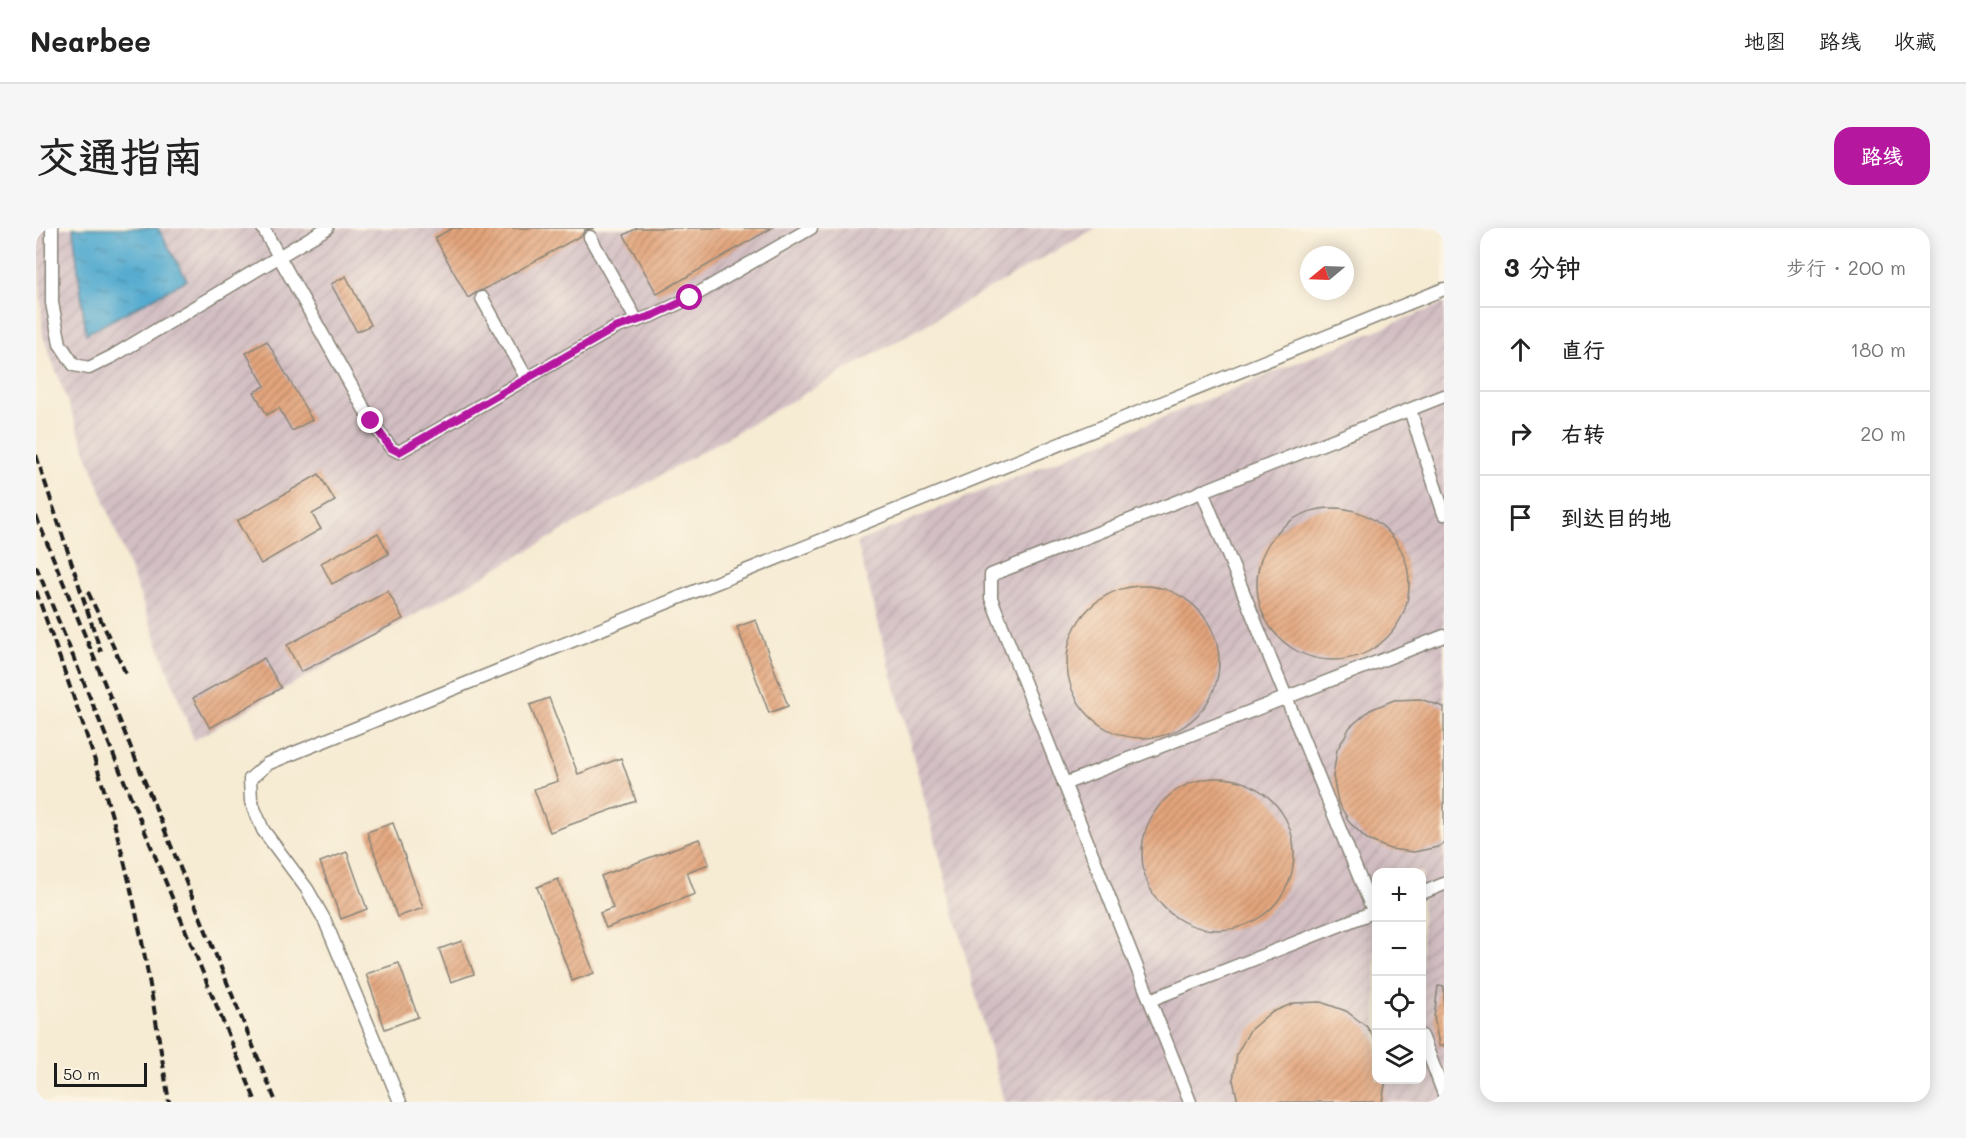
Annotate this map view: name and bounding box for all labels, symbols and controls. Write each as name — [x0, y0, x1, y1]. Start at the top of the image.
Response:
text: Nearbee — [30, 23, 151, 59]
text: 地图 — [1744, 27, 1786, 54]
text: 路线 — [1819, 27, 1861, 54]
text: 收藏 — [1894, 27, 1936, 54]
button: 路线 — [1834, 127, 1930, 185]
text: 交通指南 — [36, 128, 204, 183]
north arrow — [1300, 246, 1354, 300]
text: 3 分钟 — [1504, 250, 1581, 284]
text: 步行 · 200 m — [1786, 254, 1906, 280]
route start — [676, 284, 702, 310]
icon: ahead — [1504, 333, 1537, 366]
text: 直行 — [1561, 335, 1605, 364]
text: 180 m — [1850, 336, 1906, 362]
route end — [357, 407, 383, 433]
icon: right — [1504, 417, 1537, 450]
text: 右转 — [1561, 419, 1605, 448]
text: 20 m — [1860, 420, 1906, 446]
icon: arrive — [1504, 501, 1537, 534]
text: 到达目的地 — [1561, 503, 1671, 532]
map controls — [1372, 868, 1426, 1084]
button: + — [1372, 868, 1426, 922]
button: − — [1372, 922, 1426, 976]
button: locate — [1372, 976, 1426, 1030]
button: layers — [1372, 1030, 1426, 1084]
scale bar — [54, 1060, 147, 1088]
text: 50 m — [63, 1063, 100, 1084]

